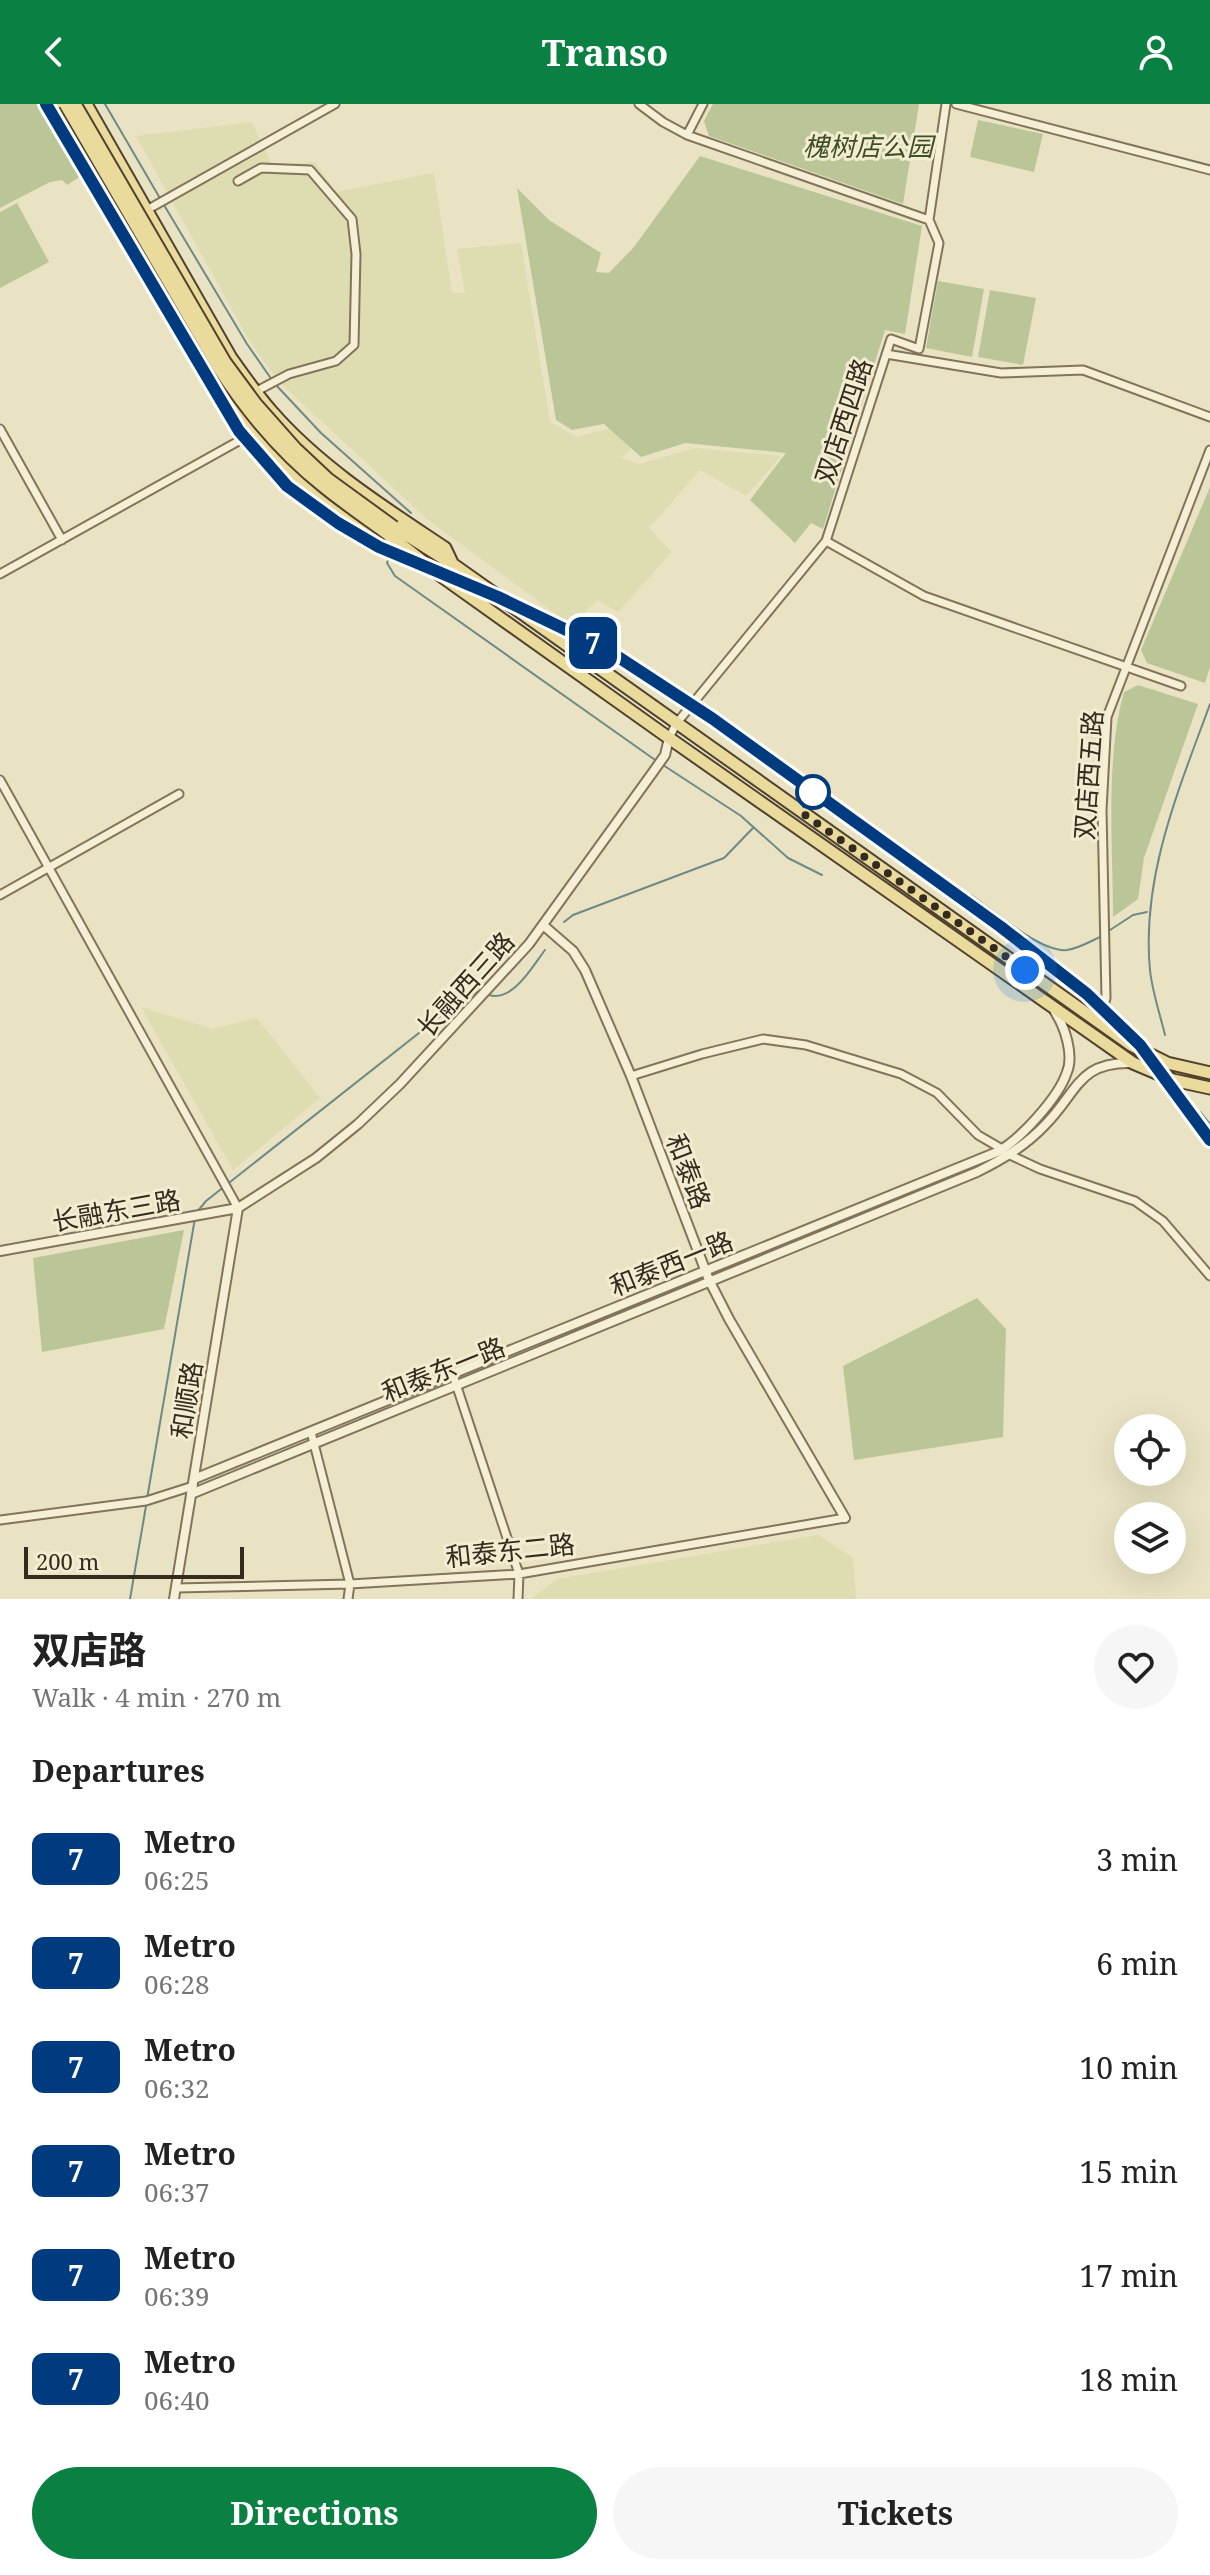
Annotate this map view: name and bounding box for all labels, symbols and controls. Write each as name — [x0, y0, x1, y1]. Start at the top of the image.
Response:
text: Transo — [542, 28, 668, 77]
icon: back — [32, 30, 76, 74]
icon: person — [1134, 30, 1178, 74]
park label: 槐树店公园 — [803, 128, 937, 164]
street label: 双店西四路 — [806, 354, 880, 488]
line badge: 7 — [567, 617, 619, 669]
text: 7 — [585, 624, 601, 662]
street label: 双店西五路 — [1066, 709, 1110, 841]
unlabelled marker — [796, 775, 830, 809]
street label: 长融西三路 — [408, 924, 522, 1044]
your location — [1005, 950, 1045, 990]
street label: 和泰路 — [658, 1128, 720, 1214]
street label: 长融东三路 — [49, 1181, 183, 1239]
street label: 和泰西一路 — [604, 1222, 738, 1304]
street label: 和泰东一路 — [376, 1328, 510, 1410]
street label: 和顺路 — [162, 1359, 210, 1441]
map controls — [1114, 1414, 1186, 1574]
button: locate — [1114, 1414, 1186, 1486]
button: layers — [1114, 1502, 1186, 1574]
street label: 和泰东二路 — [443, 1525, 577, 1575]
scale bar — [24, 1543, 244, 1579]
text: 200 m — [36, 1546, 99, 1576]
text: 双店路 — [32, 1623, 146, 1675]
button: heart — [1094, 1625, 1178, 1709]
text: Walk · 4 min · 270 m — [32, 1679, 281, 1715]
text: Departures — [32, 1750, 205, 1791]
text: Metro — [144, 1821, 236, 1862]
text: 3 min — [1096, 1839, 1178, 1880]
text: 7 — [68, 1840, 84, 1878]
text: 06:25 — [144, 1862, 210, 1898]
text: Metro — [144, 1925, 236, 1966]
text: 6 min — [1096, 1943, 1178, 1984]
text: 7 — [68, 1944, 84, 1982]
text: 06:28 — [144, 1966, 210, 2002]
text: Metro — [144, 2029, 236, 2070]
text: 10 min — [1079, 2047, 1178, 2088]
text: 7 — [68, 2048, 84, 2086]
text: 06:32 — [144, 2070, 210, 2106]
text: Metro — [144, 2133, 236, 2174]
text: 15 min — [1079, 2151, 1178, 2192]
text: 7 — [68, 2152, 84, 2190]
text: 06:37 — [144, 2174, 210, 2210]
text: Metro — [144, 2237, 236, 2278]
text: 17 min — [1079, 2255, 1178, 2296]
text: 7 — [68, 2256, 84, 2294]
text: 06:39 — [144, 2278, 210, 2314]
text: Metro — [144, 2341, 236, 2382]
text: 18 min — [1079, 2359, 1178, 2400]
text: 7 — [68, 2360, 84, 2398]
text: 06:40 — [144, 2382, 210, 2418]
button: Directions — [32, 2467, 597, 2559]
button: Tickets — [613, 2467, 1178, 2559]

